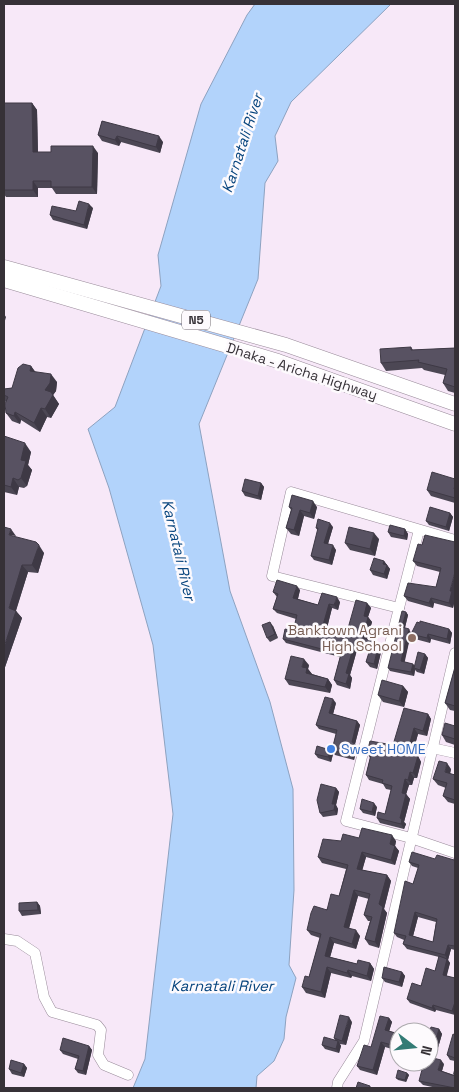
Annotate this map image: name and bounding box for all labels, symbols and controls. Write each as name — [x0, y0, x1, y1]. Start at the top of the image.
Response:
water label: Karnatali River — [217, 90, 267, 195]
road number: N5 — [182, 310, 210, 330]
street label: Dhaka - Aricha Highway — [224, 338, 380, 404]
water label: Karnatali River — [158, 498, 200, 604]
place label: Banktown Agrani High School — [288, 621, 402, 655]
marker: Banktown Agrani High School — [406, 632, 418, 644]
place label: Sweet HOME — [341, 740, 426, 758]
marker: Sweet HOME — [325, 743, 337, 755]
water label: Karnatali River — [171, 976, 275, 995]
north arrow — [389, 1022, 439, 1072]
text: N — [417, 1044, 436, 1058]

